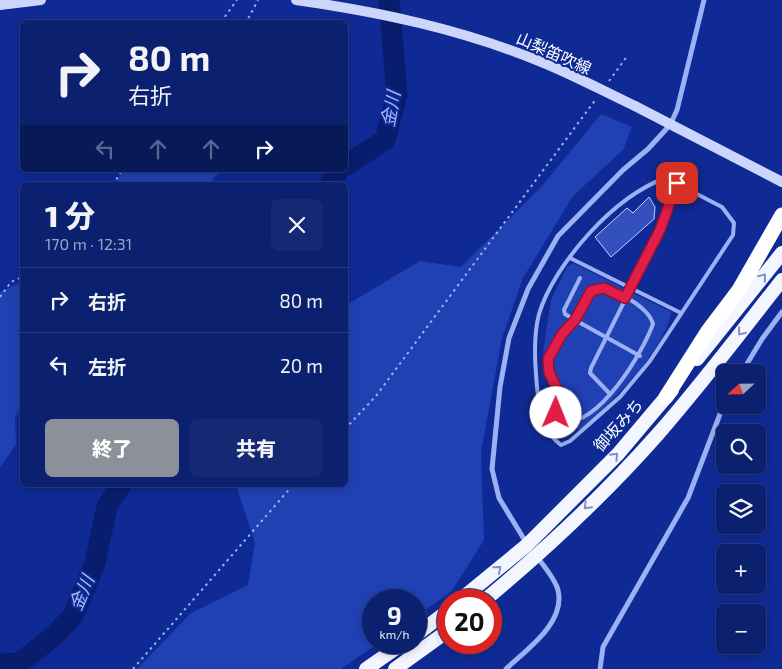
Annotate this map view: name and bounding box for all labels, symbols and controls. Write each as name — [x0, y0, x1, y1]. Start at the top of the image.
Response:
street label: 山梨笛吹線 — [514, 28, 595, 77]
text: 80 m — [128, 36, 210, 78]
icon: right — [45, 40, 110, 105]
text: 右折 — [128, 82, 172, 108]
water label: 金川 — [376, 87, 404, 128]
icon: left — [91, 135, 119, 163]
icon: ahead — [144, 135, 172, 163]
icon: ahead — [197, 135, 225, 163]
icon: right — [250, 135, 278, 163]
pin — [656, 162, 698, 204]
icon: arrive — [663, 169, 691, 197]
text: 1 分 — [45, 197, 95, 233]
button: close — [271, 199, 323, 251]
text: 170 m · 12:31 — [45, 234, 132, 253]
one-way arrow — [757, 274, 765, 283]
icon: right — [45, 286, 73, 314]
text: 80 m — [279, 289, 323, 312]
text: 右折 — [88, 290, 126, 313]
one-way arrow — [738, 327, 747, 336]
icon: left — [45, 351, 73, 379]
text: 20 m — [280, 354, 323, 377]
text: 左折 — [88, 355, 126, 378]
north arrow — [716, 364, 766, 414]
map controls — [716, 364, 766, 654]
position arrow — [529, 386, 581, 438]
street label: 御坂みち — [589, 395, 646, 455]
button: 終了 — [45, 419, 179, 477]
button: 共有 — [189, 419, 323, 477]
button: search — [716, 424, 766, 474]
one-way arrow — [609, 453, 618, 462]
button: layers — [716, 484, 766, 534]
one-way arrow — [584, 501, 593, 510]
button: + — [716, 544, 766, 594]
one-way arrow — [492, 566, 501, 575]
water label: 金川 — [64, 570, 99, 613]
speed limit sign: 20 — [437, 589, 502, 654]
text: 9 — [387, 600, 402, 630]
button: − — [716, 604, 766, 654]
text: km/h — [380, 627, 409, 641]

